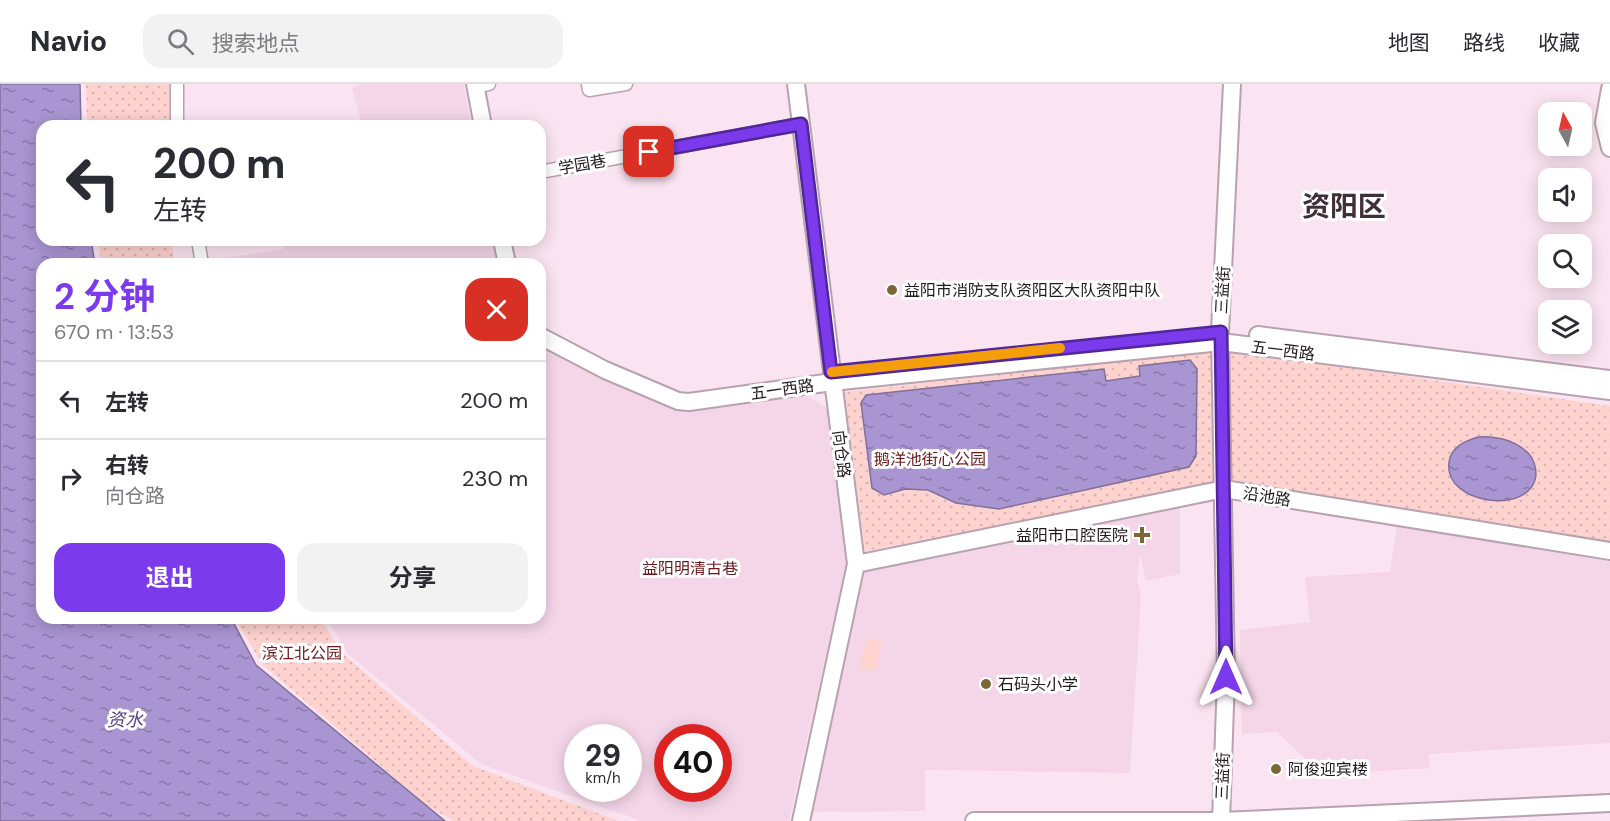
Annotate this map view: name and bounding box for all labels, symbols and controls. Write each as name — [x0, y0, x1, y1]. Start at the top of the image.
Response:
search box — [143, 14, 563, 68]
text: Navio — [30, 23, 107, 60]
icon: search — [164, 25, 197, 58]
text: 搜索地点 — [212, 29, 300, 58]
text: 地图 — [1388, 29, 1430, 57]
text: 路线 — [1463, 29, 1505, 57]
text: 收藏 — [1538, 29, 1580, 57]
north arrow — [1538, 102, 1592, 156]
map controls — [1538, 102, 1592, 354]
pin — [623, 126, 674, 177]
icon: arrive — [632, 135, 665, 168]
text: 200 m — [153, 136, 286, 191]
icon: left — [54, 144, 132, 222]
street label: 学园巷 — [557, 150, 608, 179]
button: sound — [1538, 168, 1592, 222]
district label: 资阳区 — [1302, 188, 1386, 225]
text: 左转 — [153, 193, 207, 228]
button: search — [1538, 234, 1592, 288]
street label: 三益街 — [1211, 266, 1234, 315]
text: 2 分钟 — [54, 273, 155, 320]
button: close — [465, 278, 528, 341]
place label: 益阳市消防支队资阳区大队资阳中队 — [904, 280, 1160, 301]
marker: 益阳市消防支队资阳区大队资阳中队 — [885, 283, 899, 297]
button: layers — [1538, 300, 1592, 354]
text: 670 m · 13:53 — [54, 319, 174, 345]
street label: 五一西路 — [1250, 336, 1316, 365]
street label: 五一西路 — [749, 375, 815, 404]
icon: left — [54, 384, 87, 417]
text: 200 m — [460, 386, 528, 415]
text: 左转 — [105, 388, 149, 417]
street label: 向仓路 — [828, 429, 855, 479]
park label: 鹅洋池街心公园 — [874, 449, 986, 470]
text: 右转 — [105, 451, 149, 480]
icon: right — [54, 462, 87, 495]
text: 230 m — [462, 464, 528, 493]
street label: 沿池路 — [1242, 482, 1292, 511]
text: 向仓路 — [105, 483, 165, 509]
place label: 益阳市口腔医院 — [1016, 525, 1128, 546]
marker: 益阳市口腔医院 — [1133, 526, 1151, 544]
button: 退出 — [54, 543, 285, 612]
button: 分享 — [297, 543, 528, 612]
park label: 益阳明清古巷 — [642, 558, 738, 579]
park label: 滨江北公园 — [262, 643, 342, 664]
position arrow — [1194, 645, 1258, 709]
place label: 石码头小学 — [998, 674, 1078, 695]
marker: 石码头小学 — [979, 677, 993, 691]
water label: 资水 — [107, 708, 144, 732]
speed limit sign: 40 — [654, 724, 732, 802]
text: 29 — [585, 736, 621, 775]
street label: 三益街 — [1211, 752, 1234, 800]
place label: 阿俊迎宾楼 — [1288, 759, 1368, 780]
marker: 阿俊迎宾楼 — [1269, 762, 1283, 776]
text: km/h — [585, 768, 621, 788]

